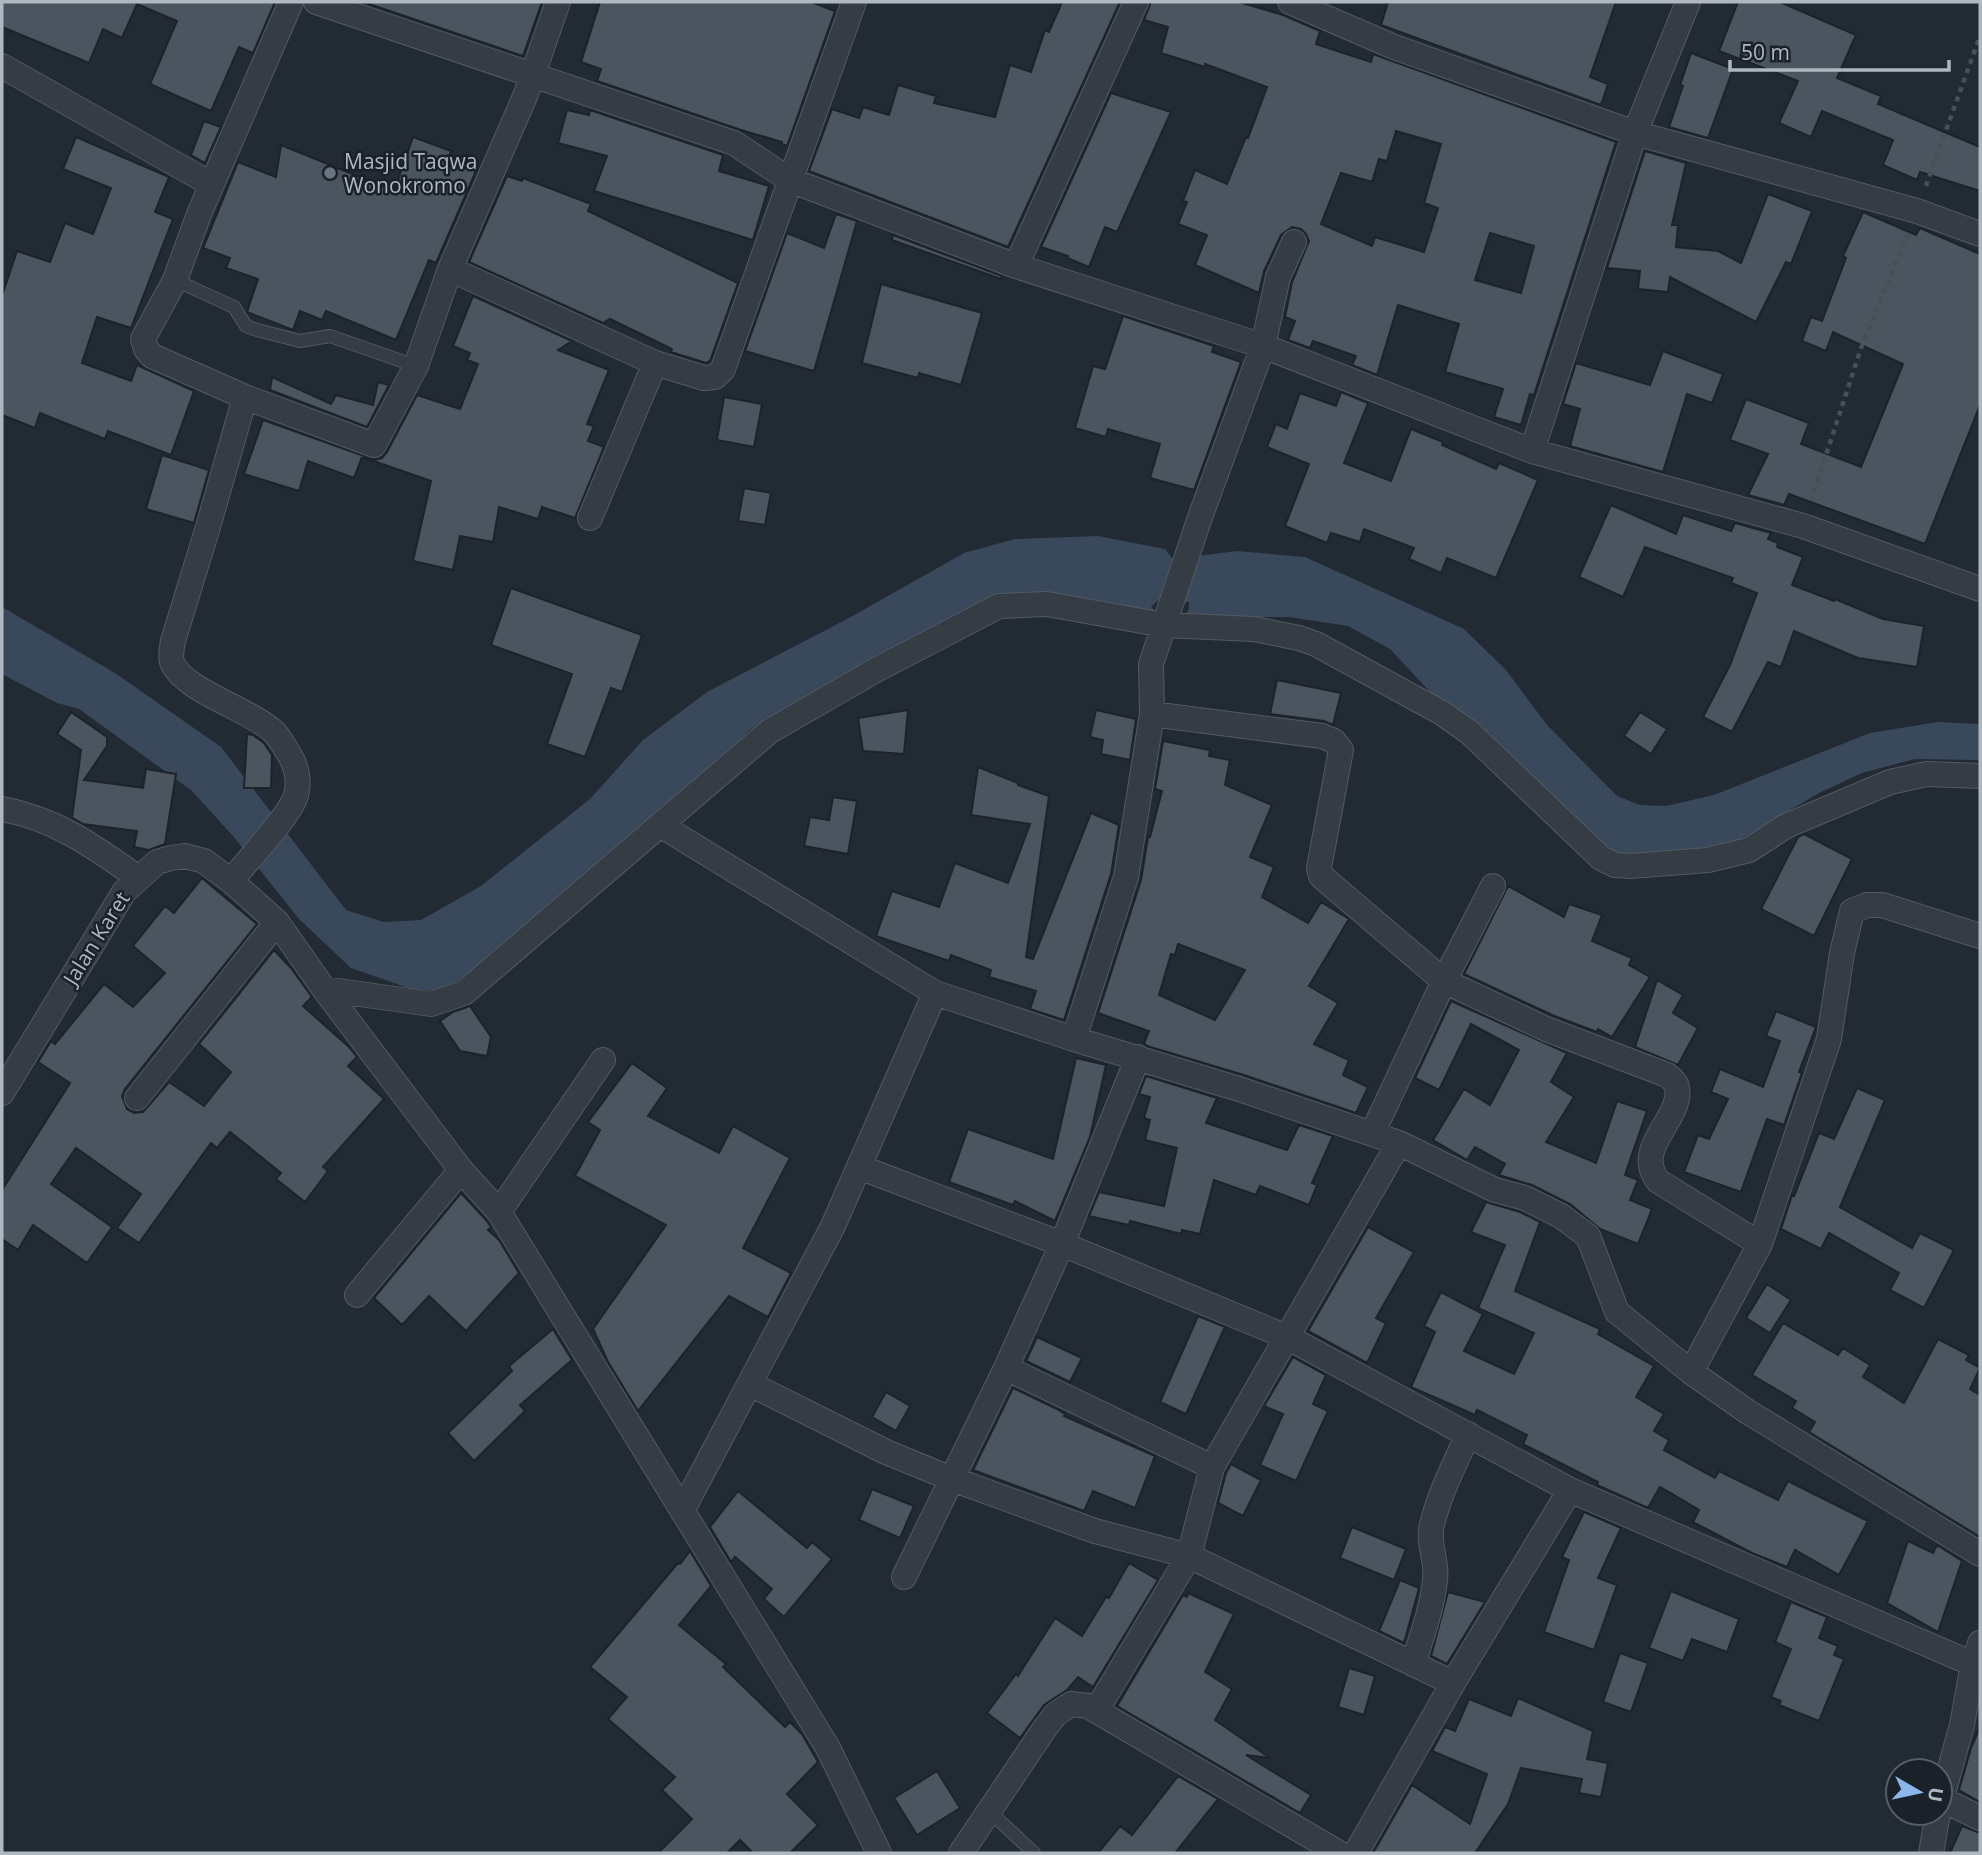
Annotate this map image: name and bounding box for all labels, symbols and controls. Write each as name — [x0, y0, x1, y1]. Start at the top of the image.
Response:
scale bar — [1730, 28, 1949, 72]
text: 50 m — [1741, 38, 1790, 66]
place label: Masjid Taqwa Wonokromo — [344, 147, 478, 199]
marker: Masjid Taqwa Wonokromo — [322, 165, 338, 181]
street label: Jalan Karet — [55, 886, 136, 992]
north arrow — [1884, 1757, 1954, 1827]
text: U — [1922, 1786, 1950, 1804]

